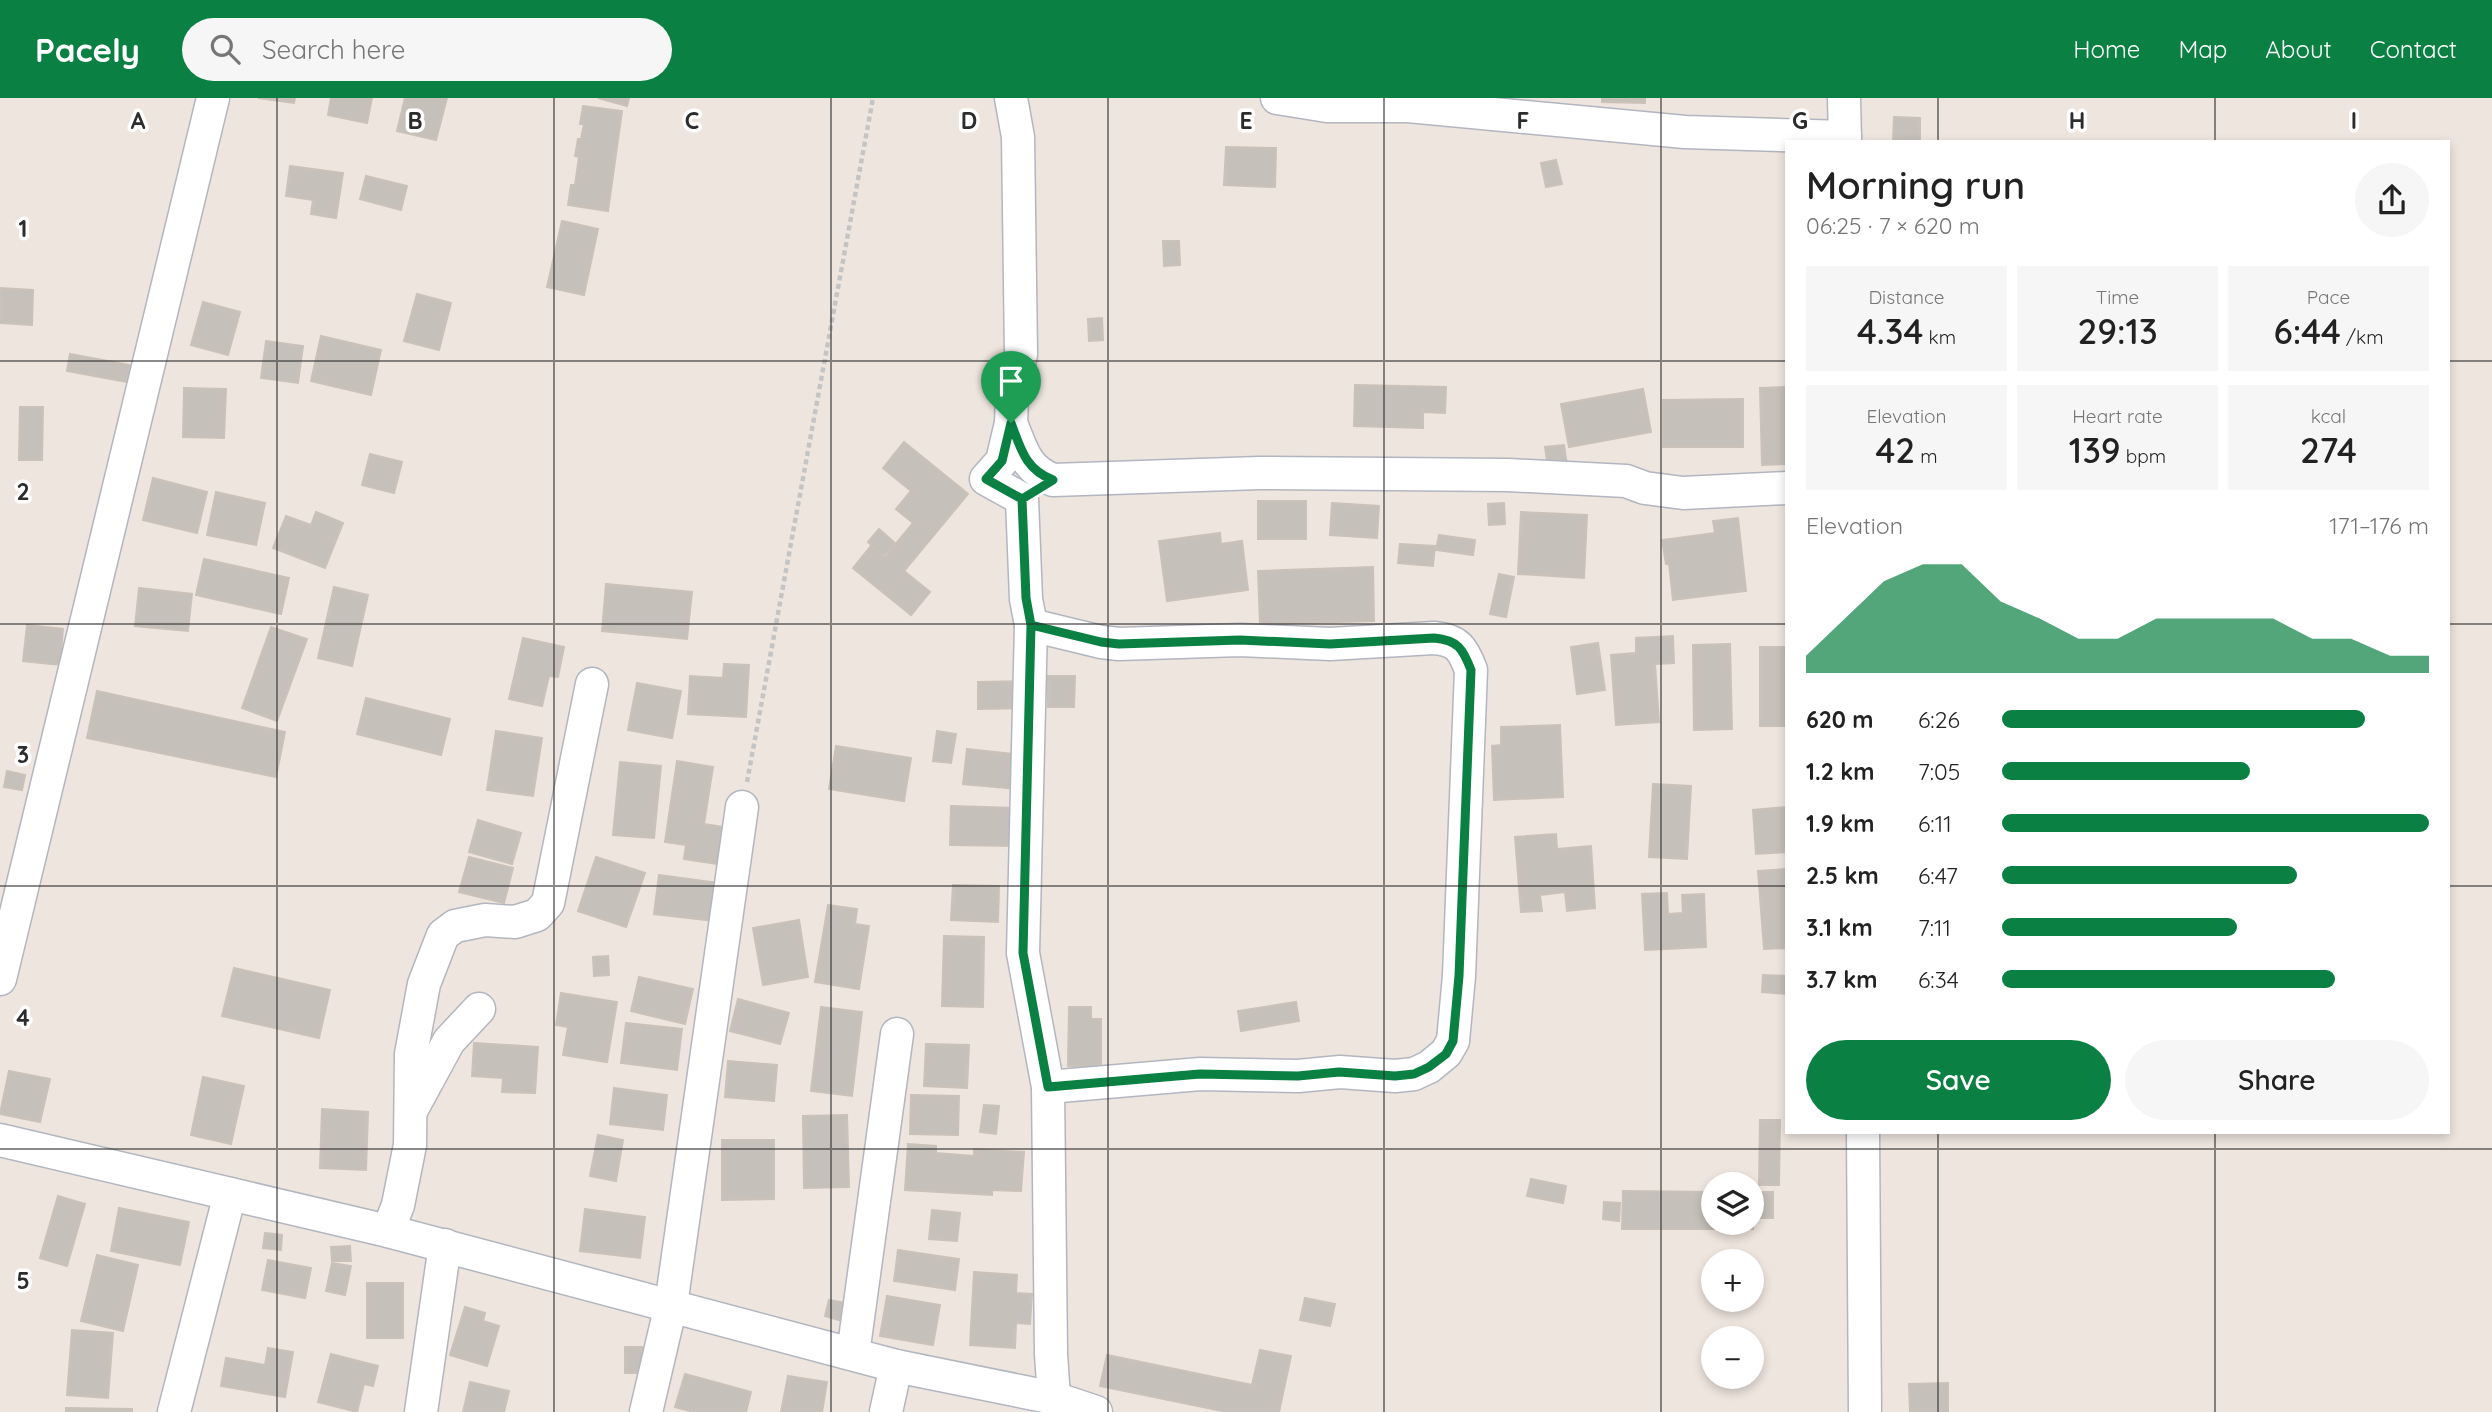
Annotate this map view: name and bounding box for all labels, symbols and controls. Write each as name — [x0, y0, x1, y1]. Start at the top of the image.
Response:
search box — [182, 18, 672, 81]
text: Pacely — [35, 29, 140, 70]
icon: search — [206, 30, 244, 68]
text: Search here — [262, 33, 405, 66]
text: Home — [2073, 34, 2140, 64]
text: Map — [2178, 34, 2227, 64]
text: About — [2265, 34, 2332, 64]
text: Contact — [2370, 34, 2457, 64]
text: A — [131, 106, 146, 135]
text: B — [407, 106, 423, 135]
text: C — [685, 106, 699, 135]
text: D — [961, 106, 977, 135]
text: E — [1239, 106, 1253, 135]
text: F — [1517, 106, 1529, 135]
text: G — [1792, 106, 1808, 135]
text: H — [2069, 106, 2085, 135]
text: I — [2351, 106, 2357, 135]
text: Morning run — [1806, 161, 2025, 209]
button: share — [2355, 163, 2429, 237]
text: 06:25 · 7 × 620 m — [1806, 211, 1980, 240]
text: 1 — [19, 214, 27, 243]
text: Distance — [1868, 285, 1945, 309]
text: Time — [2096, 285, 2139, 309]
text: Pace — [2307, 285, 2350, 309]
text: 4.34 — [1857, 309, 1923, 353]
text: 29:13 — [2077, 309, 2158, 353]
text: 6:44 — [2273, 309, 2341, 353]
text: km — [1923, 325, 1956, 349]
text: /km — [2341, 325, 2384, 349]
pin — [981, 351, 1041, 423]
icon: arrive — [992, 362, 1030, 400]
text: Elevation — [1866, 404, 1947, 428]
text: Heart rate — [2072, 404, 2163, 428]
text: kcal — [2311, 404, 2346, 428]
text: 42 — [1875, 428, 1915, 472]
text: 139 — [2069, 428, 2121, 472]
text: 274 — [2300, 428, 2357, 472]
text: m — [1915, 444, 1938, 468]
text: bpm — [2121, 444, 2166, 468]
text: 2 — [16, 477, 30, 506]
text: Elevation — [1806, 511, 1903, 540]
text: 171–176 m — [2329, 511, 2429, 540]
text: 620 m — [1806, 705, 1874, 734]
text: 6:26 — [1918, 705, 1960, 734]
text: 3 — [17, 740, 29, 769]
text: 1.2 km — [1806, 757, 1875, 786]
text: 7:05 — [1918, 757, 1960, 786]
text: 1.9 km — [1806, 809, 1874, 838]
text: 6:11 — [1918, 809, 1952, 838]
text: 2.5 km — [1806, 861, 1879, 890]
text: 6:47 — [1918, 861, 1958, 890]
text: 3.1 km — [1806, 913, 1873, 942]
text: 7:11 — [1918, 913, 1951, 942]
text: 3.7 km — [1806, 965, 1877, 994]
text: 6:34 — [1918, 965, 1959, 994]
text: 4 — [16, 1003, 30, 1032]
button: Save — [1806, 1040, 2111, 1120]
button: Share — [2125, 1040, 2429, 1120]
map controls — [1701, 1172, 1764, 1389]
button: layers — [1701, 1172, 1764, 1235]
button: + — [1701, 1249, 1764, 1312]
text: 5 — [16, 1266, 30, 1295]
button: − — [1701, 1326, 1764, 1389]

